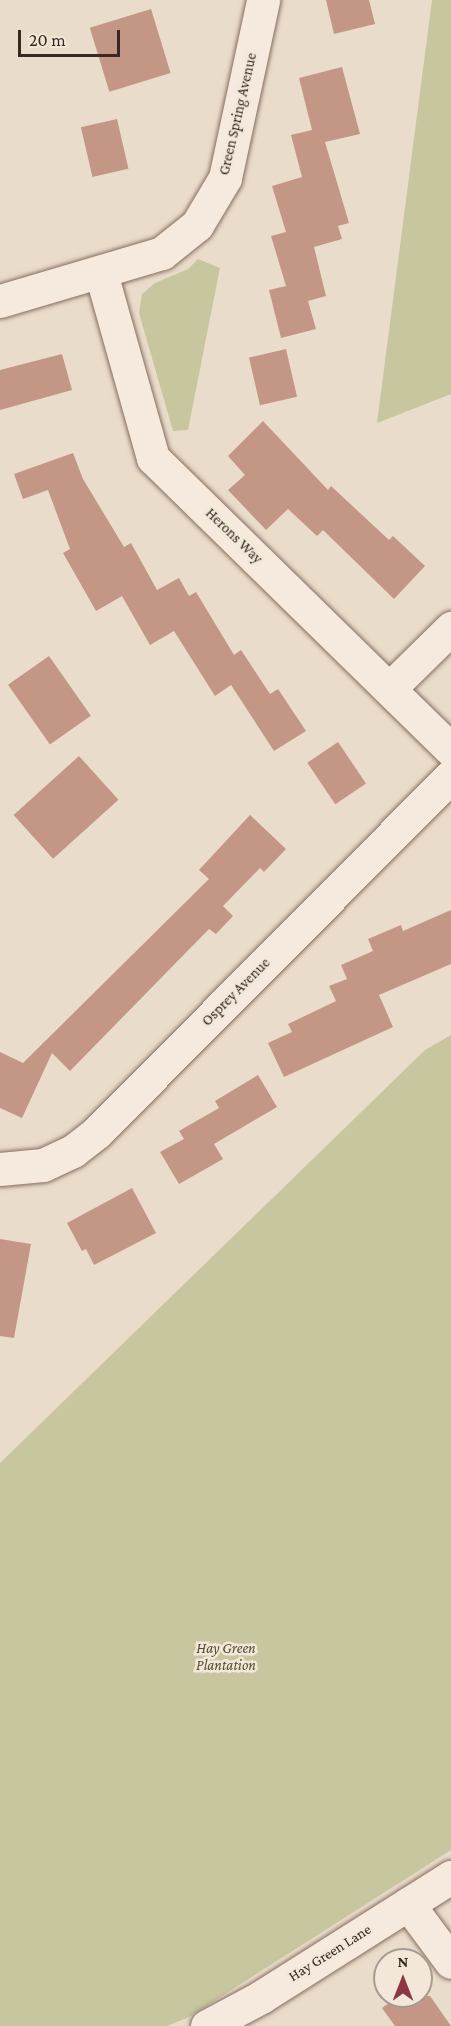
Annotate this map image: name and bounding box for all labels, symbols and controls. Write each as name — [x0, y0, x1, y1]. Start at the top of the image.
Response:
scale bar — [21, 18, 123, 56]
text: 20 m — [29, 30, 66, 50]
street label: Green Spring Avenue — [215, 51, 261, 177]
street label: Herons Way — [202, 504, 266, 568]
street label: Osprey Avenue — [198, 954, 274, 1030]
park label: Hay Green Plantation — [196, 1639, 256, 1674]
street label: Hay Green Lane — [285, 1920, 375, 1986]
north arrow — [373, 1948, 433, 2008]
text: N — [398, 1953, 408, 1970]

